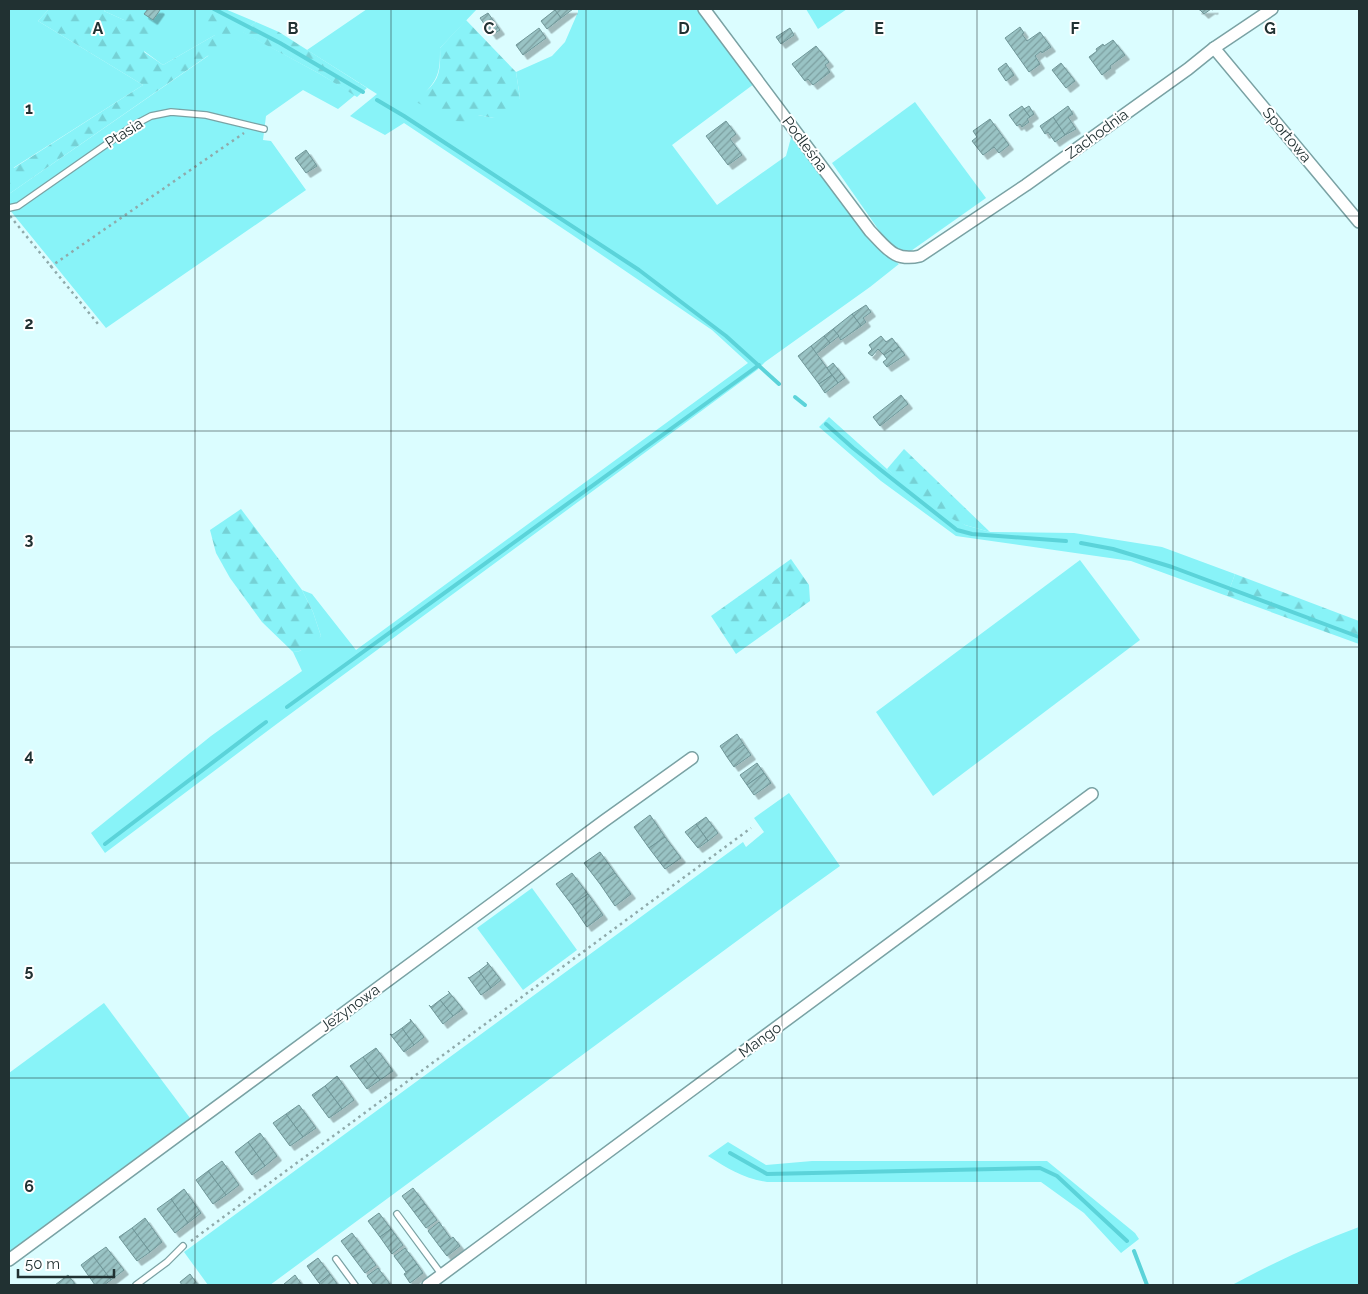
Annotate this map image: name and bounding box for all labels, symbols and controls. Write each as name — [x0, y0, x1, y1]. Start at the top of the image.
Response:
text: A — [93, 19, 104, 38]
text: B — [288, 19, 299, 38]
text: C — [484, 19, 495, 38]
text: D — [678, 19, 690, 38]
text: E — [874, 19, 884, 38]
text: F — [1070, 19, 1080, 38]
text: G — [1264, 19, 1276, 38]
text: 1 — [25, 99, 33, 118]
street label: Sportowa — [1259, 104, 1315, 166]
street label: Zachodnia — [1062, 105, 1132, 163]
street label: Podleśna — [778, 113, 832, 175]
street label: Ptasia — [102, 114, 146, 152]
text: 2 — [24, 314, 34, 333]
text: 3 — [25, 530, 34, 549]
text: 4 — [24, 746, 34, 765]
text: 5 — [25, 961, 34, 980]
street label: Jeżynowa — [317, 980, 383, 1036]
street label: Mango — [735, 1019, 785, 1061]
text: 6 — [24, 1177, 34, 1196]
scale bar — [18, 1246, 114, 1278]
text: 50 m — [25, 1255, 60, 1273]

